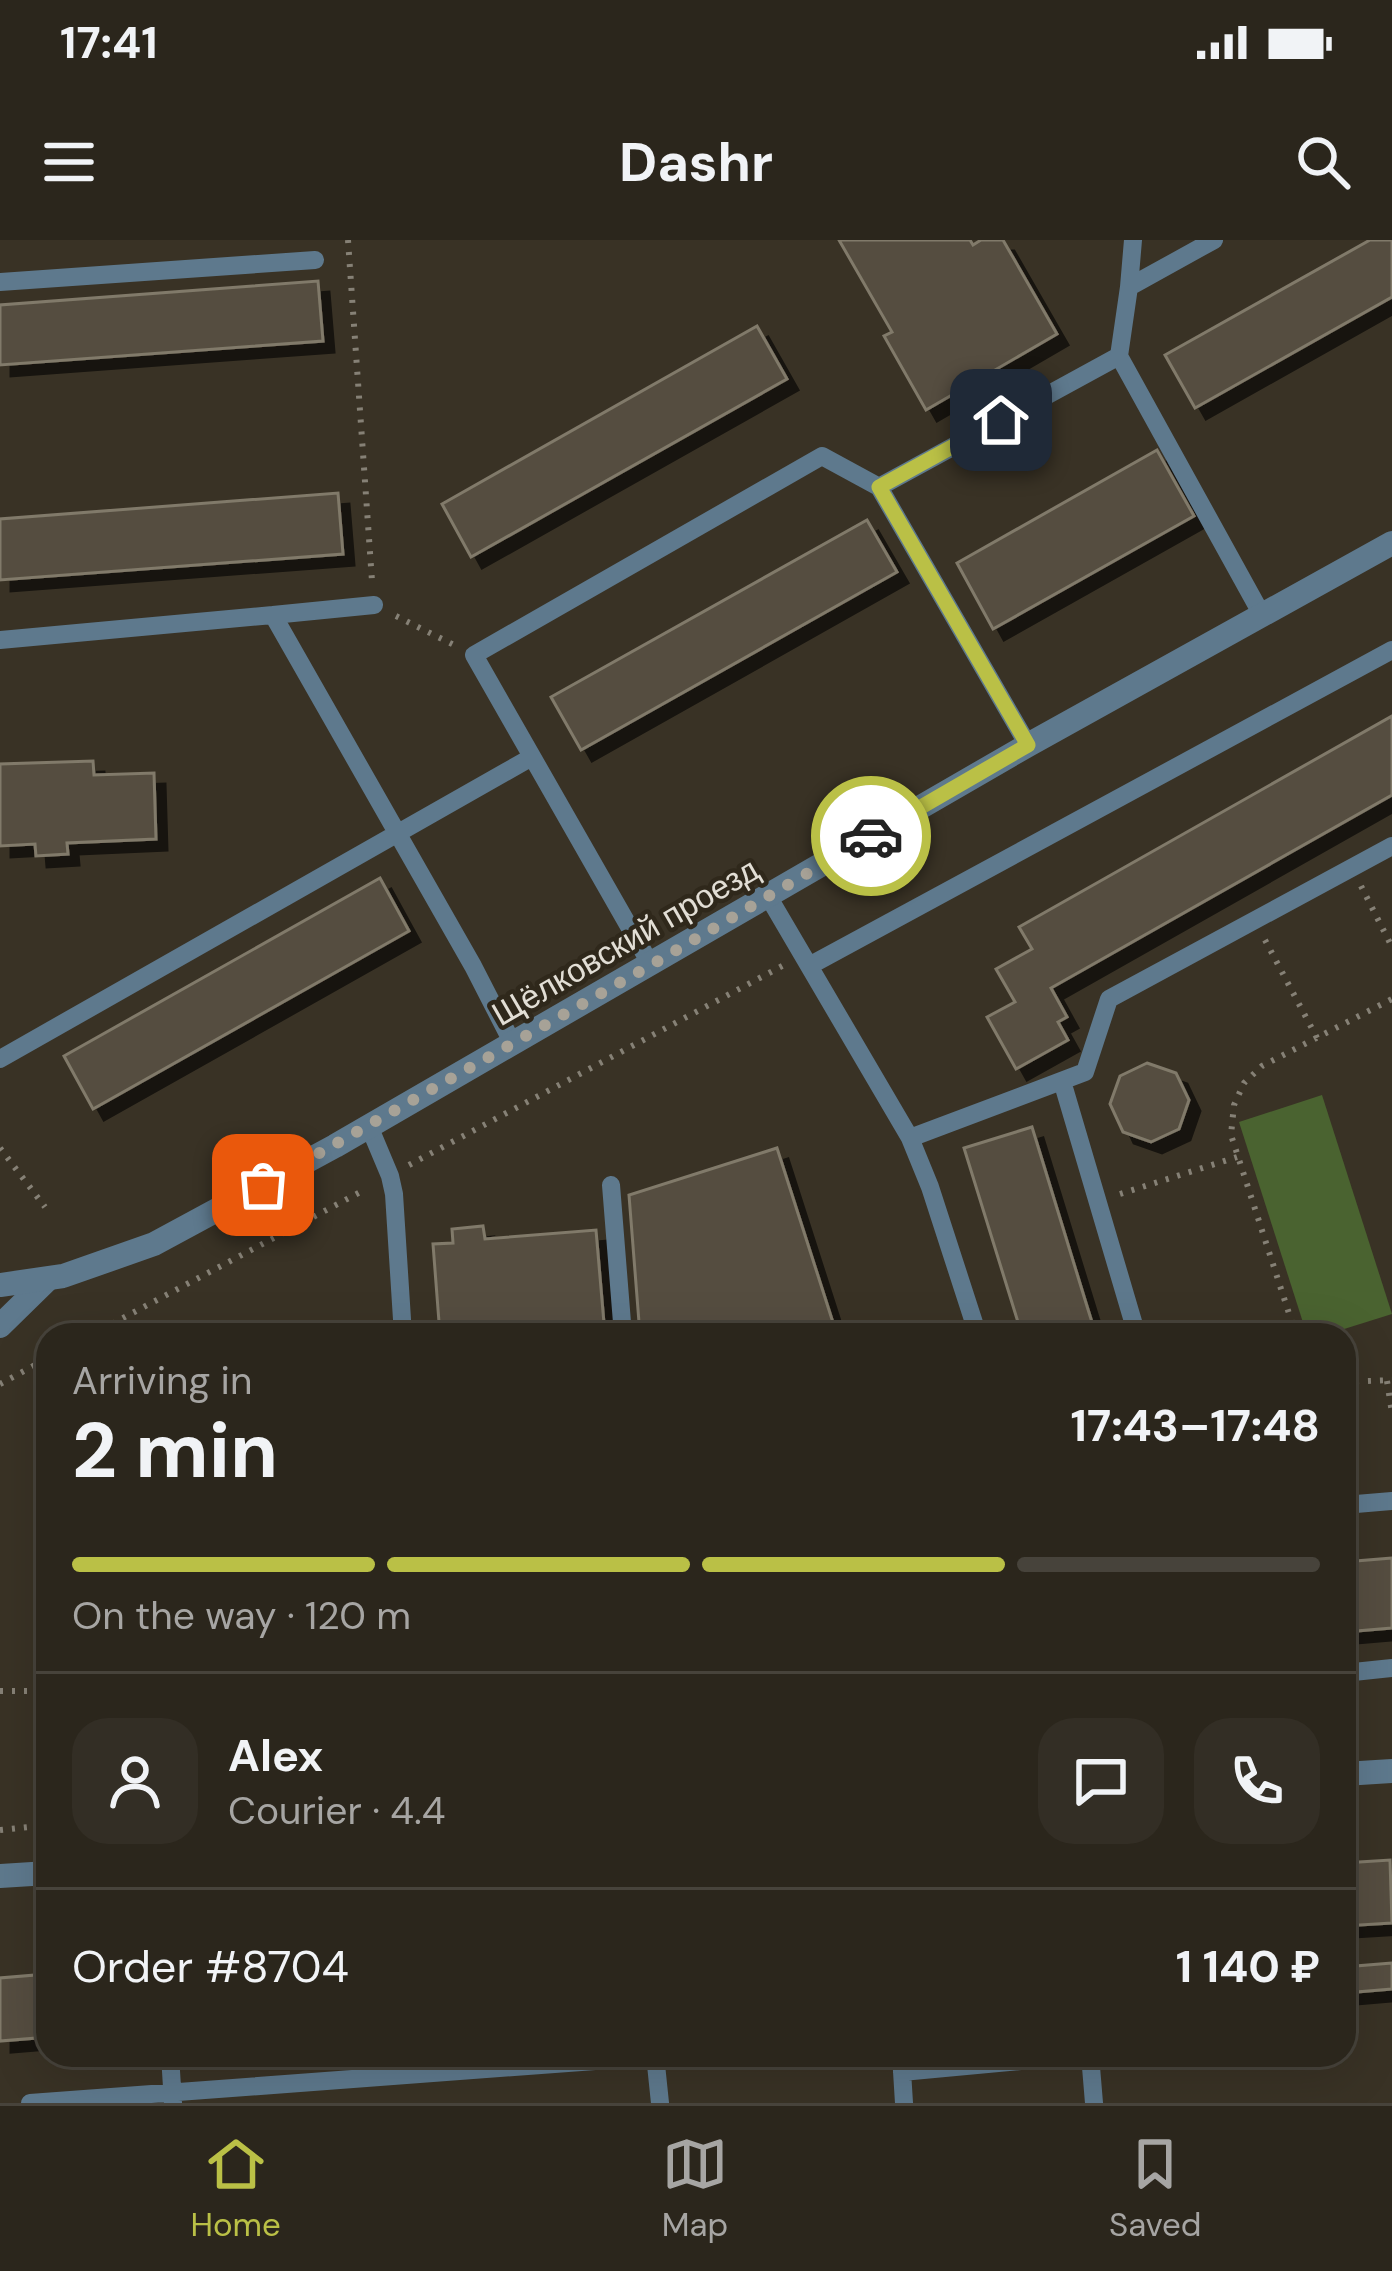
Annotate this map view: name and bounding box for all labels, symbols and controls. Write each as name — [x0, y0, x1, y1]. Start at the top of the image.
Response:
text: 17:41 — [60, 13, 158, 72]
text: Dashr — [619, 127, 773, 198]
icon: menu — [36, 129, 102, 195]
icon: search — [1290, 129, 1356, 195]
pin — [950, 369, 1052, 471]
icon: home — [968, 387, 1034, 453]
courier — [811, 776, 931, 896]
icon: car — [838, 803, 904, 869]
street label: Щёлковский проезд — [484, 847, 766, 1035]
pin — [212, 1134, 314, 1236]
icon: bag — [230, 1152, 296, 1218]
text: Arriving in — [72, 1355, 252, 1406]
text: 17:43–17:48 — [1071, 1396, 1320, 1455]
text: 2 min — [72, 1400, 278, 1501]
text: On the way · 120 m — [72, 1590, 411, 1641]
button: person — [72, 1718, 198, 1844]
button: chat — [1038, 1718, 1164, 1844]
button: phone — [1194, 1718, 1320, 1844]
text: Alex — [228, 1726, 323, 1785]
text: Courier · 4.4 — [228, 1785, 445, 1836]
text: Order #8704 — [72, 1937, 349, 1996]
text: 1 140 ₽ — [1176, 1937, 1320, 1996]
tab: Home — [190, 2131, 281, 2246]
tab: Map — [662, 2131, 728, 2246]
tab: Saved — [1109, 2131, 1202, 2246]

